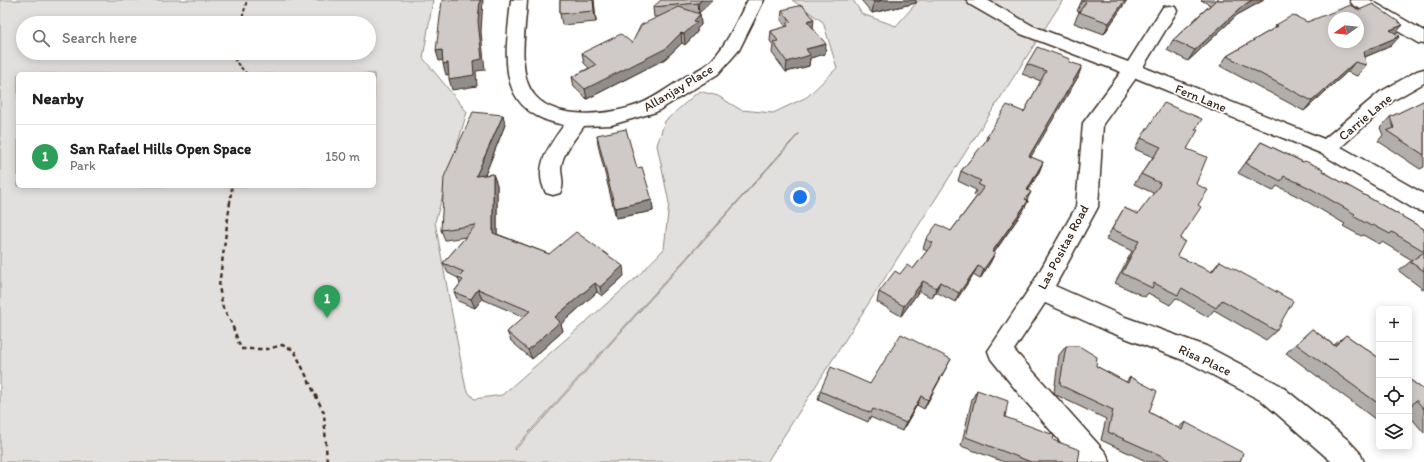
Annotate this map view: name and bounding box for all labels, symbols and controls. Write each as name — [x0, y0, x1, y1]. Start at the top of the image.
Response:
north arrow — [1328, 12, 1364, 48]
search box — [16, 16, 376, 60]
icon: search — [30, 27, 52, 49]
text: Search here — [62, 29, 137, 47]
street label: Allanjay Place — [640, 61, 716, 115]
street label: Fern Lane — [1173, 81, 1229, 115]
text: Nearby — [32, 88, 84, 108]
street label: Carrie Lane — [1335, 90, 1395, 144]
text: San Rafael Hills Open Space — [70, 140, 251, 158]
text: 1 — [42, 149, 48, 164]
text: 150 m — [325, 149, 360, 164]
text: Park — [70, 158, 96, 173]
your location — [790, 187, 810, 207]
street label: Las Positas Road — [1034, 202, 1092, 292]
pin: 1 — [314, 285, 340, 318]
map controls — [1376, 306, 1412, 450]
button: + — [1376, 306, 1412, 342]
street label: Risa Place — [1176, 341, 1234, 379]
button: − — [1376, 342, 1412, 378]
button: locate — [1376, 378, 1412, 414]
button: layers — [1376, 414, 1412, 450]

